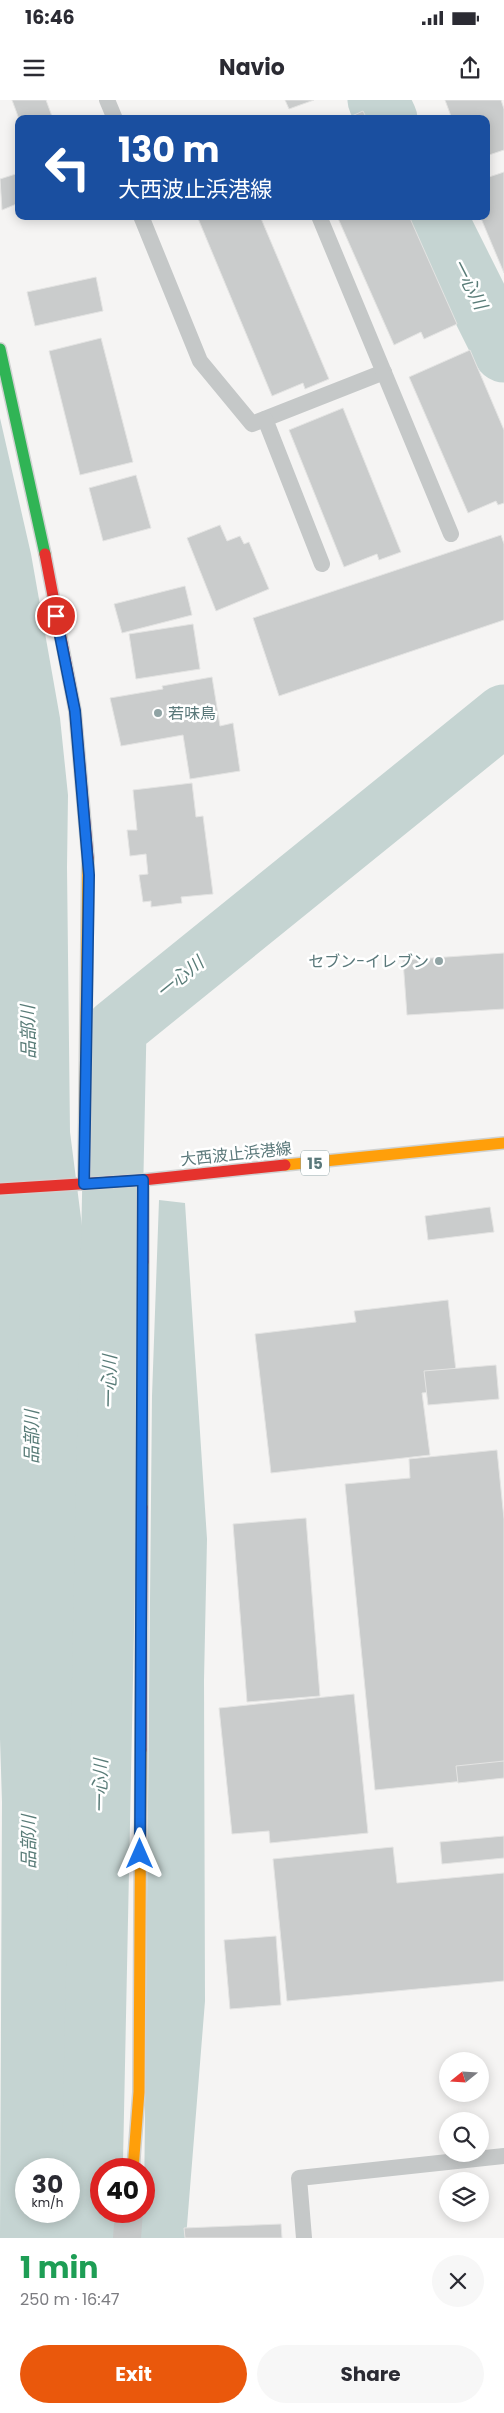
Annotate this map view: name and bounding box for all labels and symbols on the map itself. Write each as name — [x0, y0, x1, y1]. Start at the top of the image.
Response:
water label: 一心川 — [447, 254, 494, 316]
pin — [35, 595, 77, 637]
place label: 若味鳥 — [168, 702, 216, 725]
marker: 若味鳥 — [152, 707, 164, 719]
water label: 一心川 — [151, 949, 210, 1004]
place label: セブン-イレブン — [308, 950, 429, 973]
marker: セブン-イレブン — [433, 955, 445, 967]
water label: 品部川 — [15, 1003, 41, 1059]
street label: 大西波止浜港線 — [179, 1137, 293, 1171]
road number: 15 — [301, 1150, 329, 1176]
water label: 一心川 — [96, 1353, 122, 1409]
water label: 品部川 — [19, 1408, 44, 1464]
water label: 一心川 — [87, 1757, 113, 1813]
water label: 品部川 — [16, 1813, 41, 1869]
position arrow — [113, 1827, 165, 1879]
north arrow — [439, 2052, 489, 2102]
speed limit sign: 40 — [90, 2158, 155, 2223]

